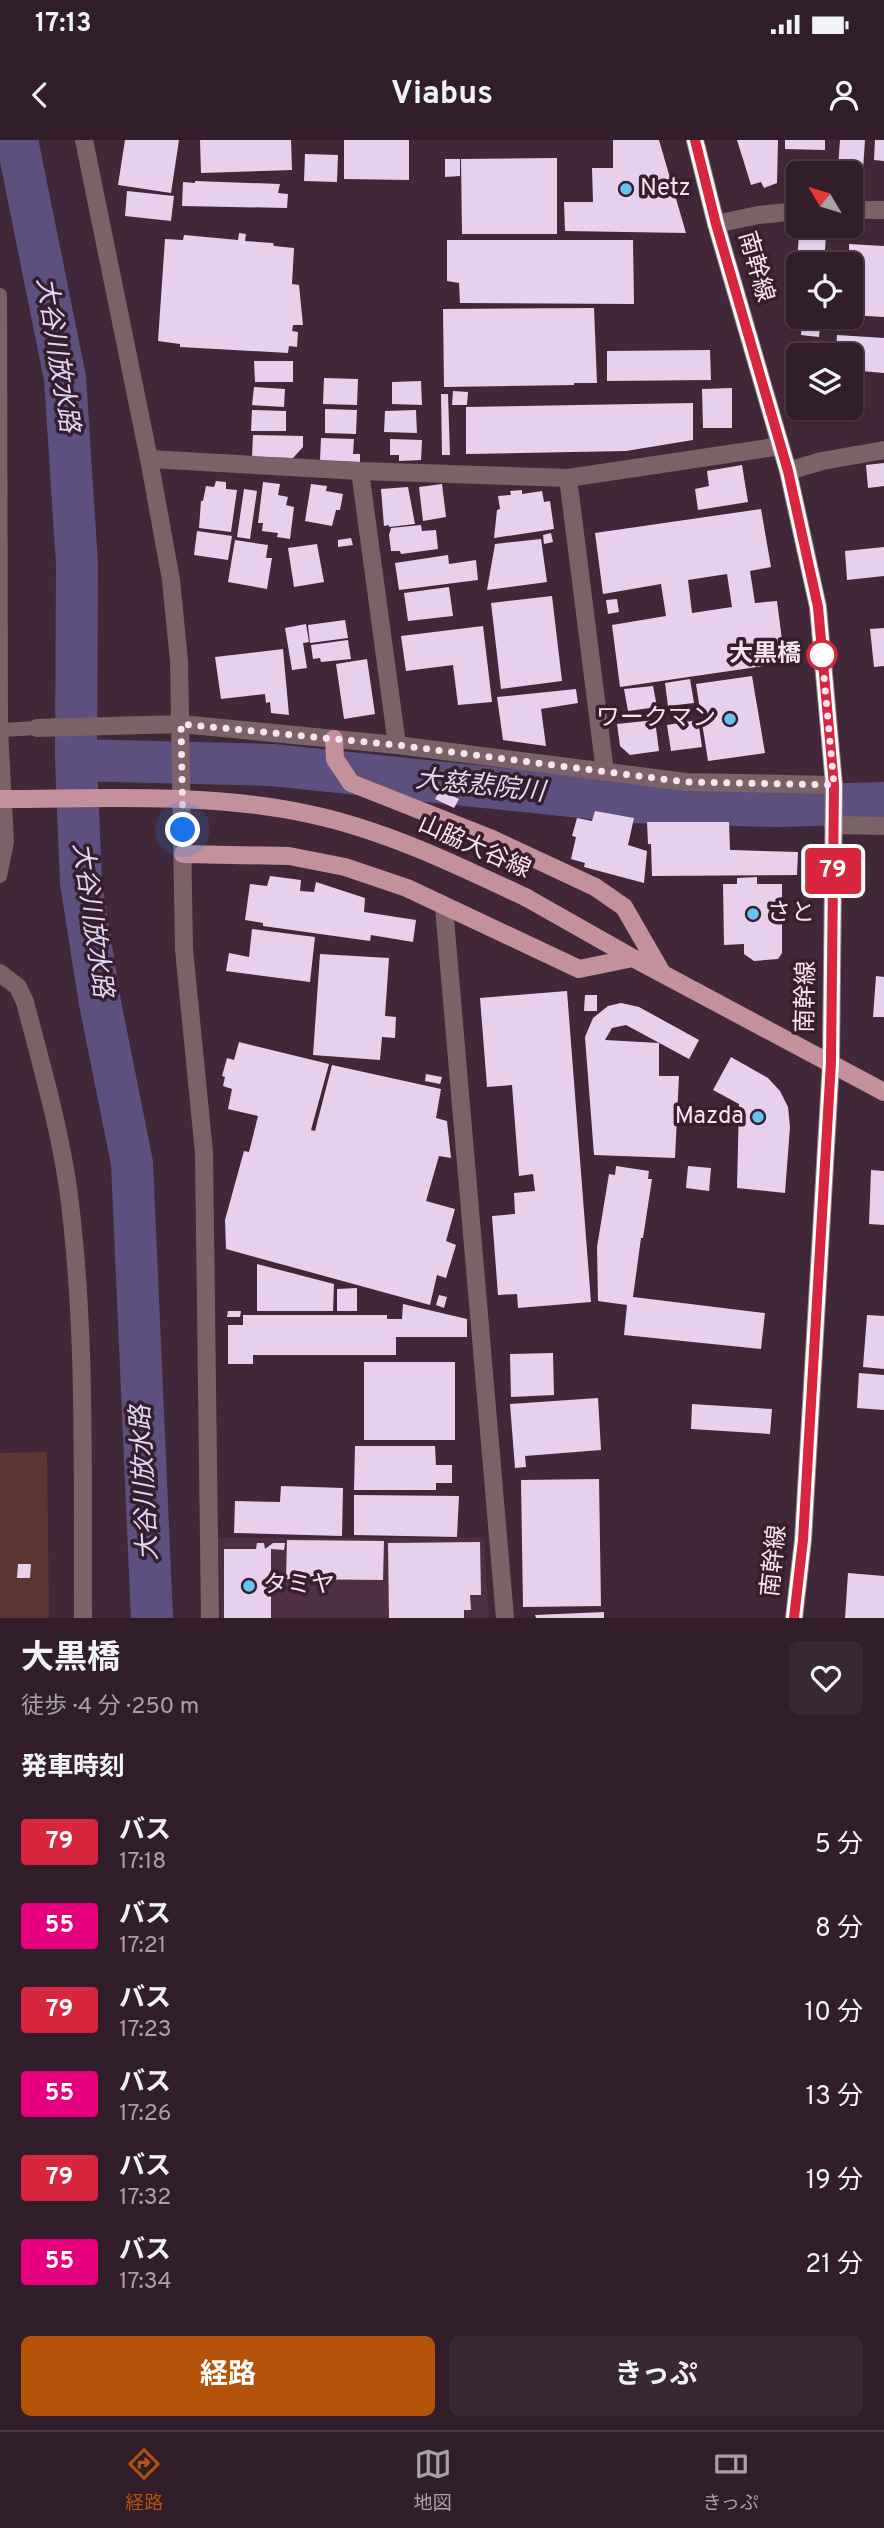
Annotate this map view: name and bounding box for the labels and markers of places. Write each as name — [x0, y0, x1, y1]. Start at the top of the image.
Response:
place label: Netz — [640, 174, 691, 204]
marker: Netz — [618, 181, 634, 197]
place label: 大黒橋 — [729, 640, 801, 670]
marker: 大黒橋 — [807, 640, 837, 670]
place label: ワークマン — [596, 704, 716, 734]
marker: ワークマン — [722, 711, 738, 727]
place label: さと — [767, 899, 815, 929]
marker: さと — [745, 906, 761, 922]
place label: Mazda — [675, 1102, 744, 1132]
marker: Mazda — [750, 1109, 766, 1125]
place label: タミヤ — [263, 1571, 335, 1601]
marker: タミヤ — [241, 1578, 257, 1594]

